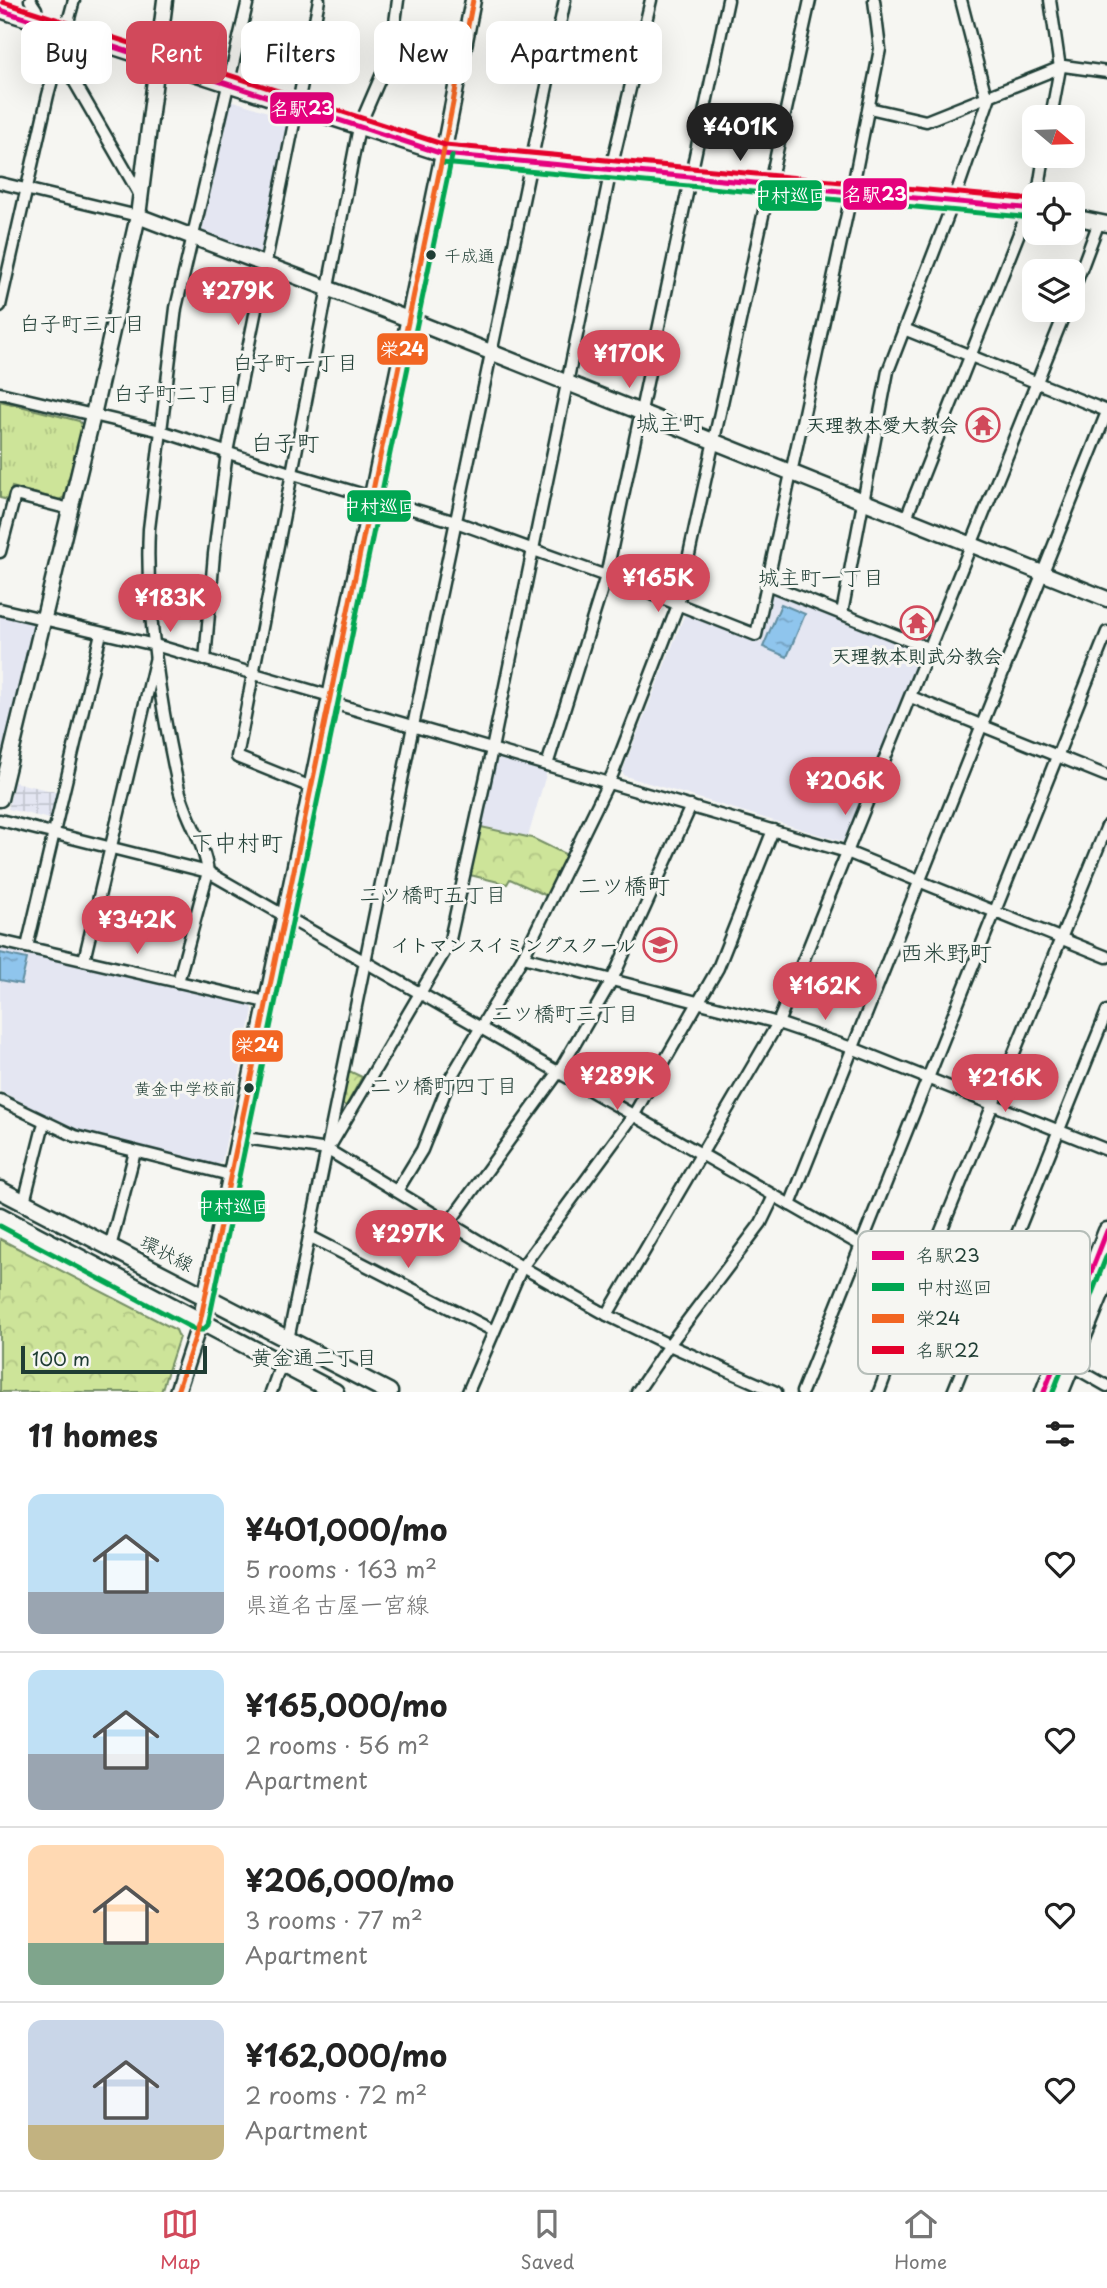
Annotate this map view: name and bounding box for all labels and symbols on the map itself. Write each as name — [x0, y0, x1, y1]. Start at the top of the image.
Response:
line badge: 名駅23 — [269, 91, 335, 125]
text: 名駅23 — [270, 93, 334, 121]
pin: ¥401K — [691, 104, 789, 163]
north arrow — [1022, 105, 1085, 168]
line badge: 名駅23 — [842, 177, 908, 211]
line badge: 中村巡回 — [757, 179, 823, 212]
text: 名駅23 — [843, 179, 907, 207]
text: 中村巡回 — [752, 180, 828, 208]
place label: 千成通 — [444, 242, 495, 268]
marker: 千成通 — [424, 248, 438, 262]
pin: ¥279K — [189, 268, 287, 327]
district label: 白子町三丁目 — [19, 306, 145, 338]
pin: ¥170K — [580, 330, 678, 390]
line badge: 栄24 — [376, 332, 429, 366]
text: 栄24 — [380, 334, 424, 362]
district label: 白子町一丁目 — [232, 345, 358, 377]
district label: 白子町二丁目 — [113, 376, 239, 408]
district label: 城主町 — [636, 404, 705, 439]
temple icon: 天理教本愛大教会 — [964, 406, 1002, 444]
place label: 天理教本愛大教会 — [806, 410, 958, 438]
district label: 白子町 — [251, 424, 320, 459]
line badge: 中村巡回 — [346, 489, 412, 523]
text: 中村巡回 — [341, 491, 417, 519]
pin: ¥165K — [609, 554, 707, 614]
district label: 城主町一丁目 — [758, 560, 884, 592]
pin: ¥183K — [121, 574, 219, 634]
temple icon: 天理教本則武分教会 — [898, 604, 936, 642]
place label: 天理教本則武分教会 — [831, 641, 1003, 669]
pin: ¥206K — [796, 758, 894, 817]
district label: 下中村町 — [191, 824, 283, 859]
district label: 二ツ橋町 — [578, 867, 670, 902]
district label: 二ツ橋町五丁目 — [360, 877, 507, 909]
pin: ¥342K — [88, 897, 186, 956]
school or university icon: イトマンスイミングスクール — [641, 926, 679, 964]
place label: イトマンスイミングスクール — [391, 930, 636, 958]
district label: 西米野町 — [900, 934, 992, 969]
pin: ¥162K — [776, 962, 874, 1022]
district label: 二ツ橋町三丁目 — [492, 996, 639, 1028]
line badge: 栄24 — [231, 1029, 284, 1063]
text: 栄24 — [235, 1030, 279, 1058]
pin: ¥289K — [568, 1052, 666, 1112]
pin: ¥216K — [956, 1054, 1054, 1114]
district label: 二ツ橋町四丁目 — [371, 1068, 518, 1100]
place label: 黄金中学校前 — [134, 1075, 236, 1101]
marker: 黄金中学校前 — [242, 1081, 256, 1095]
line badge: 中村巡回 — [200, 1189, 266, 1223]
text: 中村巡回 — [195, 1191, 271, 1219]
pin: ¥297K — [359, 1210, 457, 1270]
street label: 環状線 — [136, 1227, 199, 1278]
legend — [858, 1231, 1090, 1374]
text: 名駅23 — [916, 1240, 980, 1268]
text: 中村巡回 — [916, 1272, 992, 1300]
text: 栄24 — [916, 1303, 961, 1331]
text: 名駅22 — [916, 1335, 980, 1363]
district label: 黄金通二丁目 — [251, 1340, 377, 1372]
scale bar — [21, 1343, 206, 1375]

